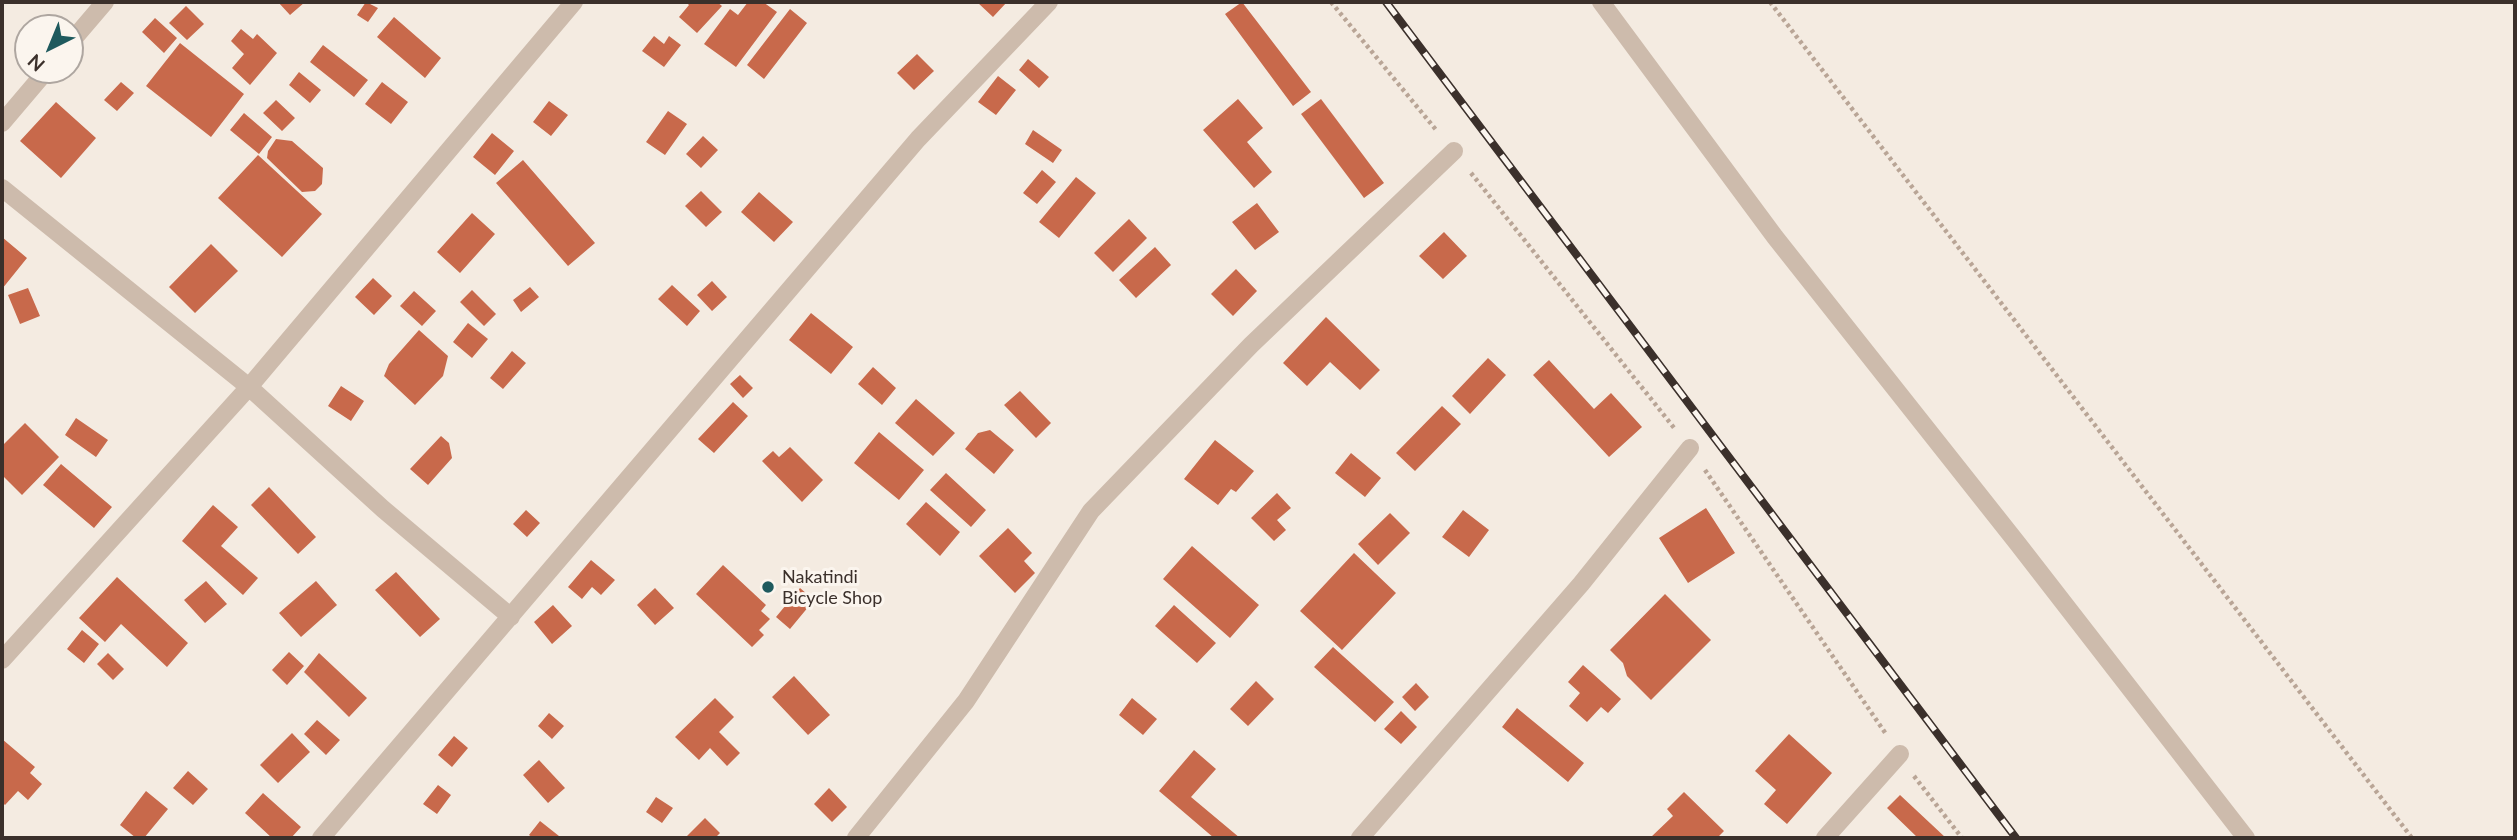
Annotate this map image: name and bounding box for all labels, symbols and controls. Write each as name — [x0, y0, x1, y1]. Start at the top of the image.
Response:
north arrow — [14, 14, 84, 84]
text: N — [23, 50, 49, 77]
place label: Nakatindi Bicycle Shop — [782, 566, 882, 608]
marker: Nakatindi Bicycle Shop — [760, 579, 776, 595]

